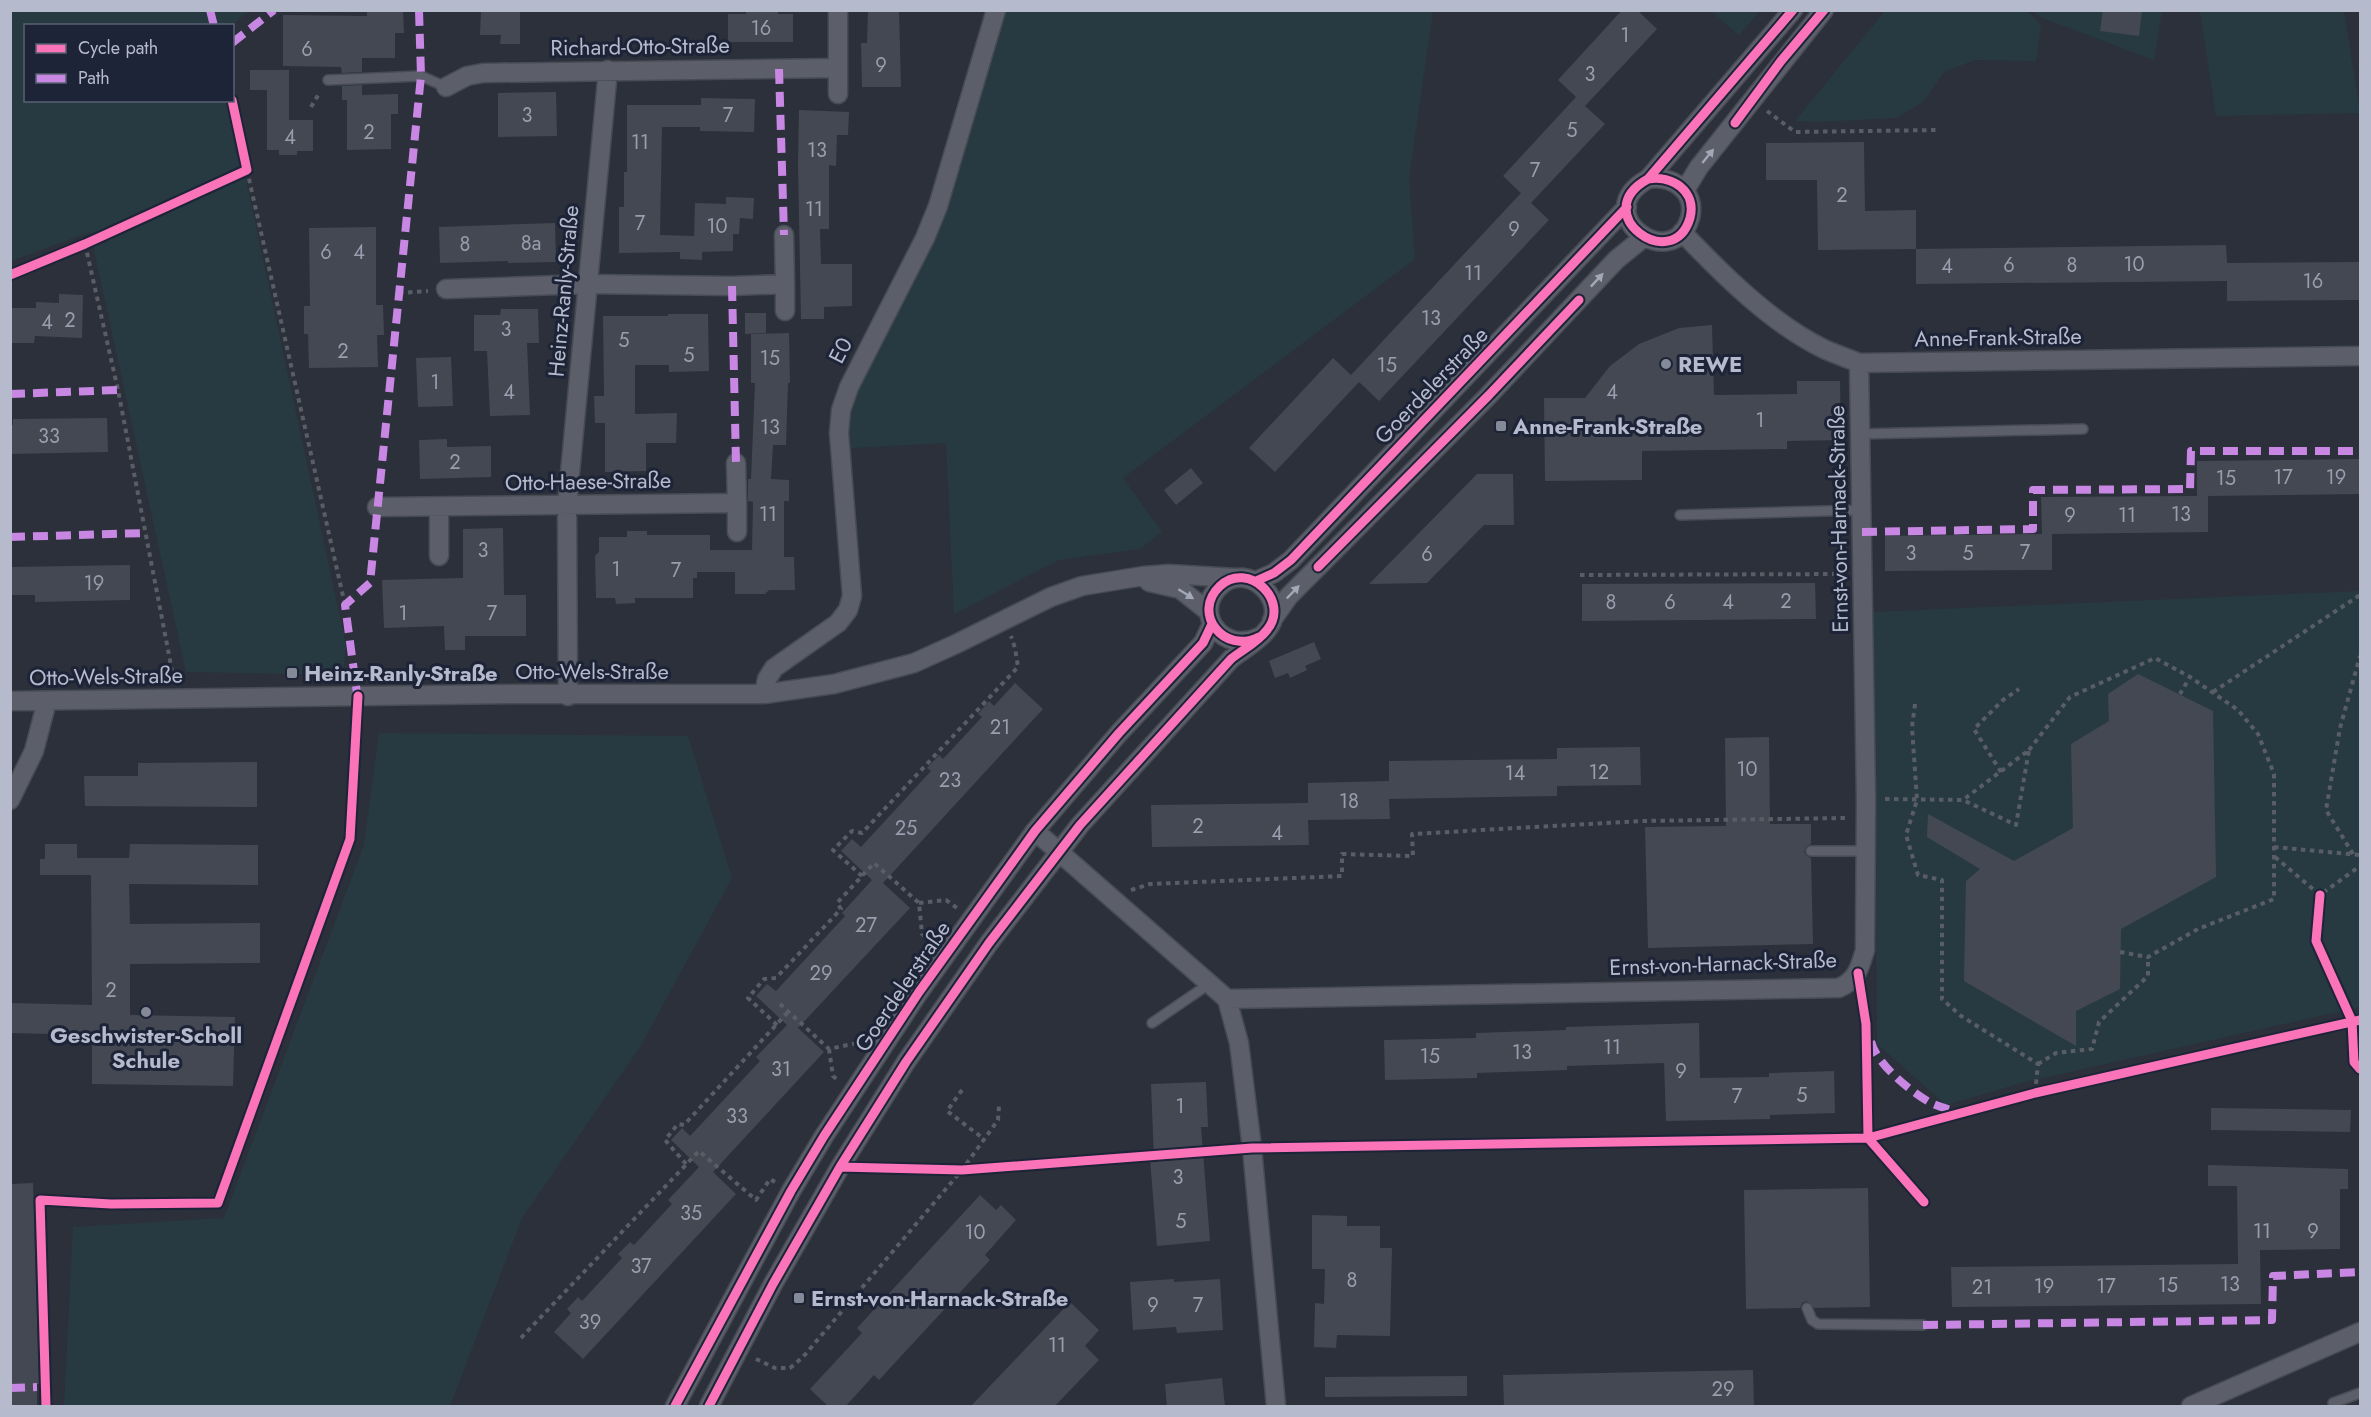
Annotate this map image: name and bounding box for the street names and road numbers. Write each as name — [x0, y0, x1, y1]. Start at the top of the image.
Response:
street label: Richard-Otto-Straße — [550, 28, 730, 64]
street label: Heinz-Ranly-Straße — [540, 204, 586, 378]
street label: Goerdelerstraße — [1367, 319, 1495, 451]
street label: Anne-Frank-Straße — [1914, 320, 2082, 354]
street label: E0 — [820, 331, 860, 369]
street label: Ernst-von-Harnack-Straße — [1820, 405, 1856, 633]
street label: Otto-Haese-Straße — [505, 464, 671, 498]
street label: Otto-Wels-Straße — [515, 655, 669, 687]
street label: Otto-Wels-Straße — [29, 659, 183, 693]
street label: Goerdelerstraße — [846, 914, 958, 1058]
street label: Ernst-von-Harnack-Straße — [1609, 943, 1837, 983]

